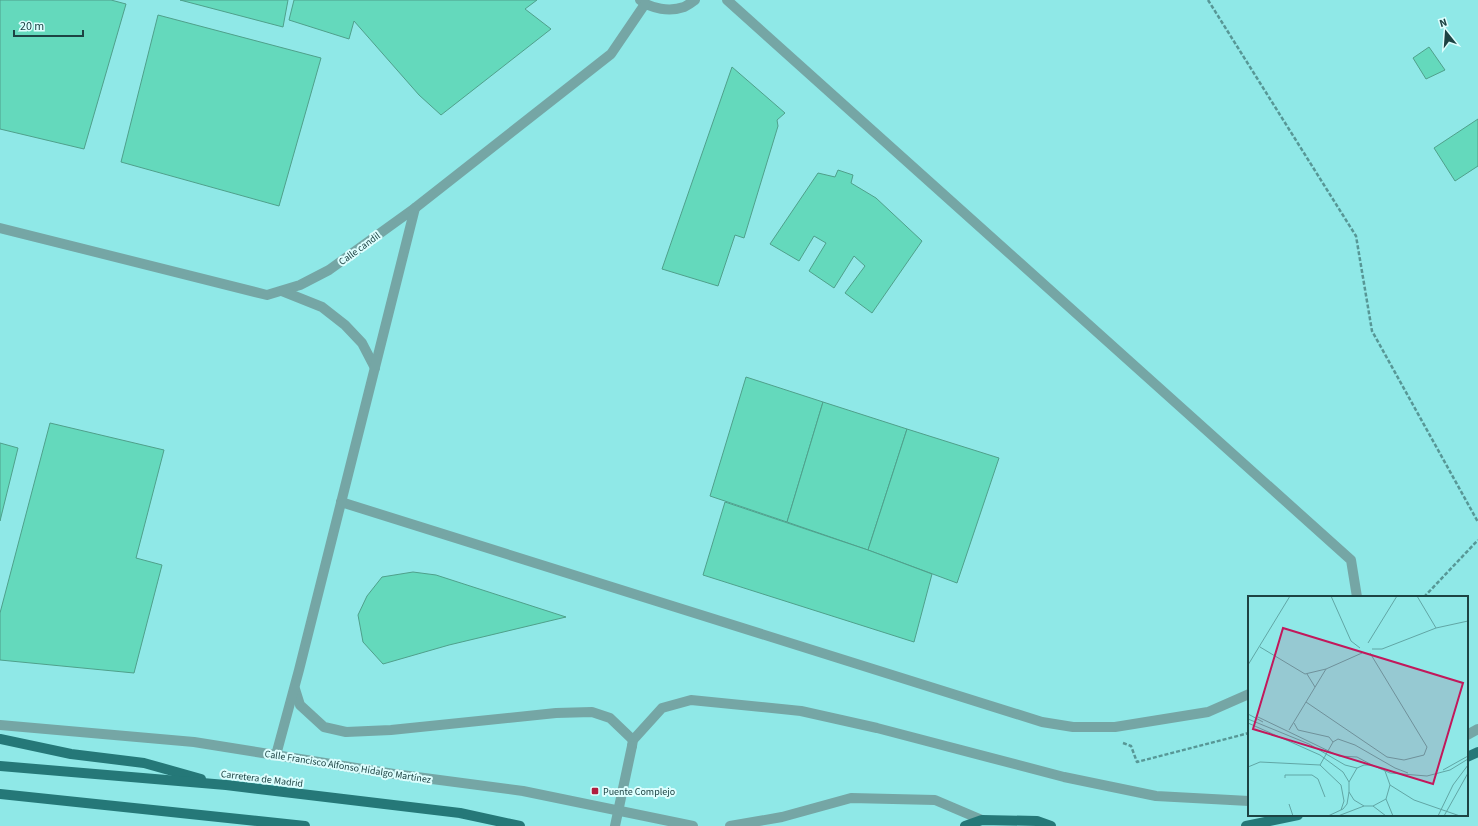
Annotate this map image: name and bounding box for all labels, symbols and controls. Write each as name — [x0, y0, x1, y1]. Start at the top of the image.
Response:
scale bar — [14, 12, 83, 38]
north arrow — [1426, 12, 1466, 52]
text: N — [1438, 15, 1449, 31]
text: 20 m — [20, 18, 44, 35]
street label: Calle candil — [336, 229, 384, 269]
inset map — [1248, 596, 1468, 816]
street label: Calle Francisco Alfonso Hidalgo Martínez — [264, 747, 432, 787]
street label: Carretera de Madrid — [220, 767, 304, 791]
place label: Puente Complejo — [603, 785, 675, 799]
marker: Puente Complejo — [590, 786, 600, 796]

